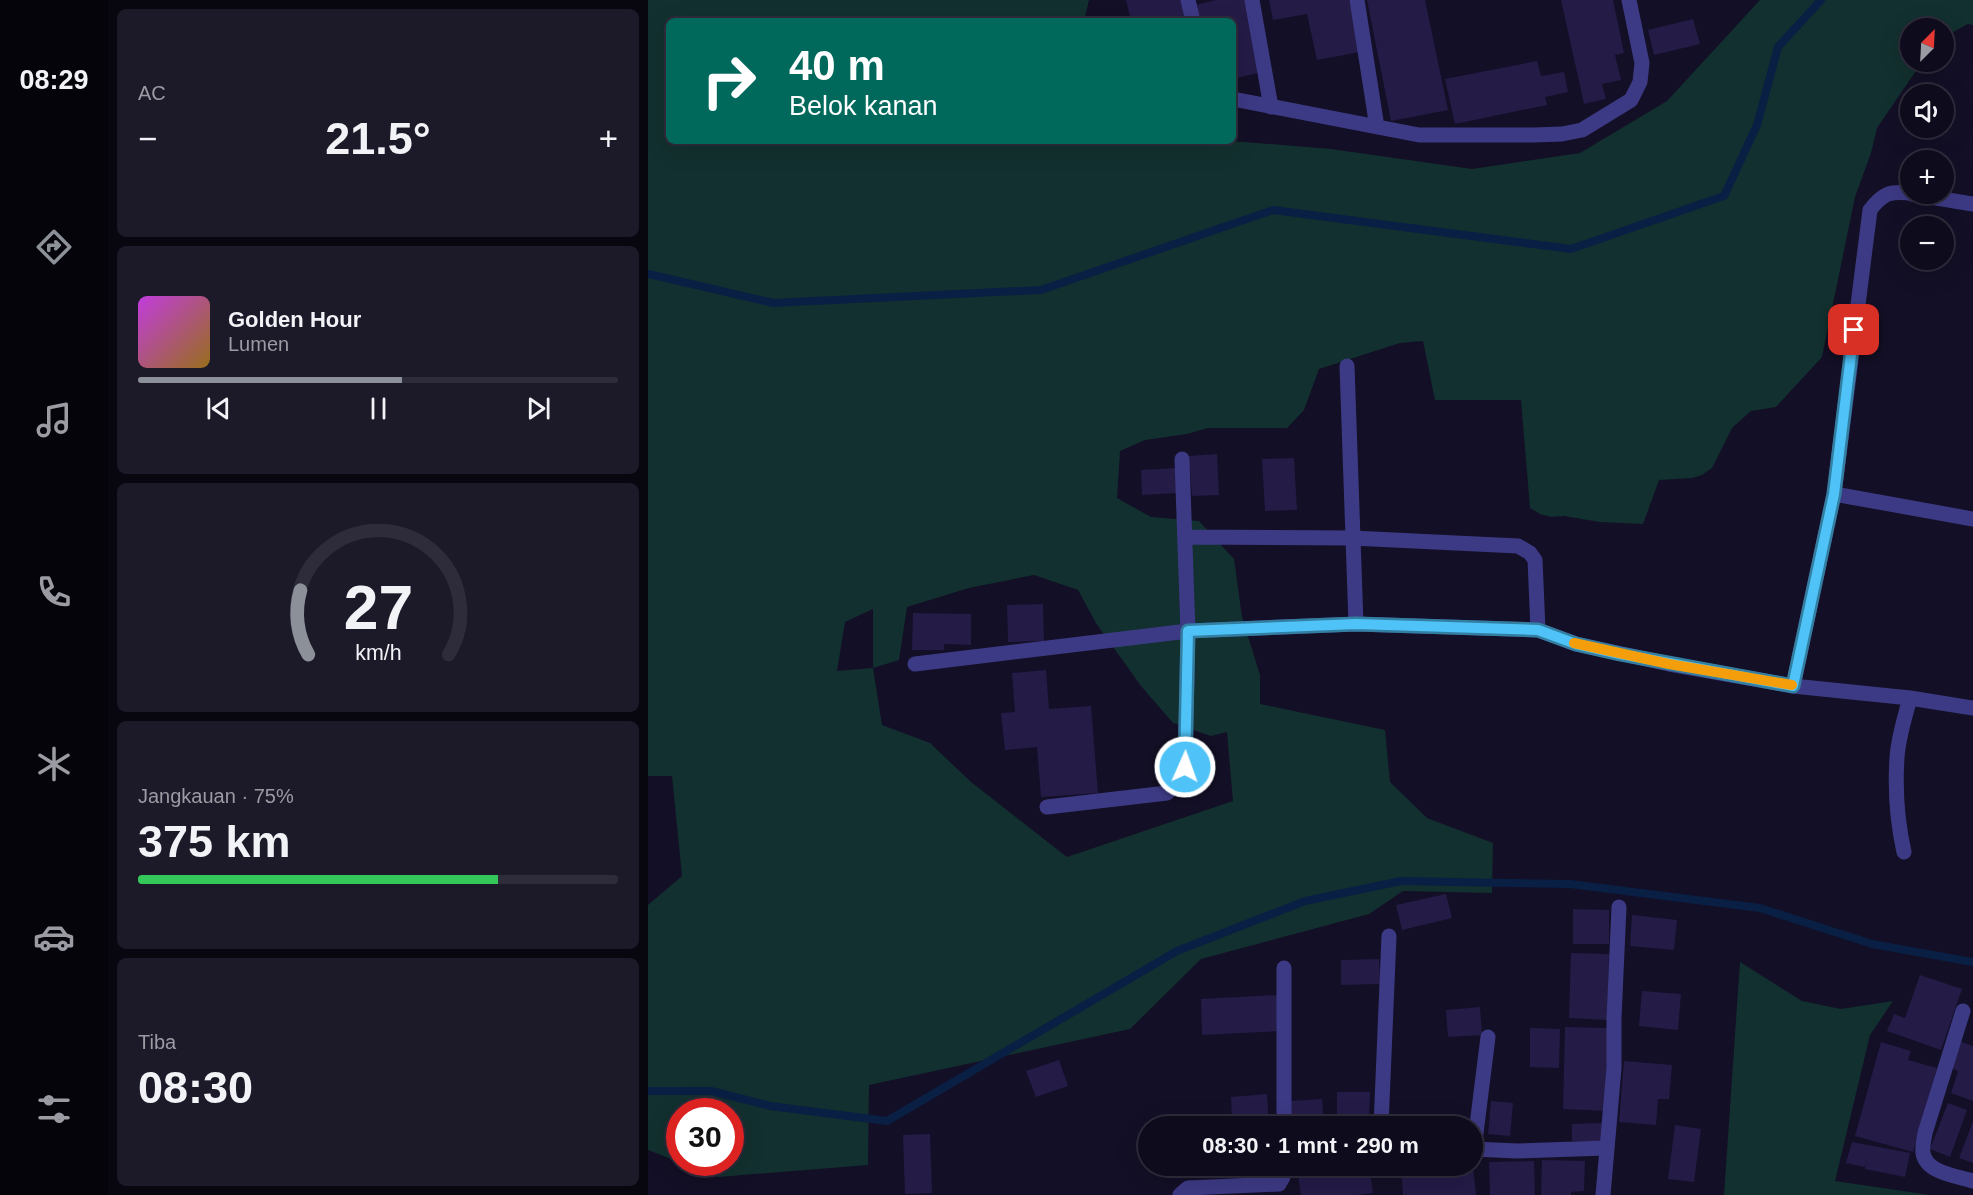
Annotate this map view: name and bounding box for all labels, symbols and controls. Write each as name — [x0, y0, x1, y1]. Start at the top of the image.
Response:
north arrow — [1900, 18, 1954, 72]
map controls — [1900, 18, 1954, 270]
icon: right — [690, 42, 768, 120]
text: 40 m — [789, 42, 885, 89]
text: 08:29 — [19, 65, 89, 95]
text: AC — [138, 82, 166, 104]
button: sound — [1900, 84, 1954, 138]
text: Belok kanan — [789, 91, 938, 121]
text: 21.5° — [325, 113, 431, 164]
text: − — [138, 120, 157, 157]
text: + — [599, 120, 618, 157]
button: + — [1900, 150, 1954, 204]
button: − — [1900, 216, 1954, 270]
icon: directions — [33, 226, 75, 268]
pin — [1828, 304, 1879, 355]
text: Golden Hour — [228, 307, 361, 332]
icon: arrive — [1837, 313, 1870, 346]
text: Lumen — [228, 333, 289, 355]
icon: previous — [202, 392, 235, 425]
icon: pause — [362, 392, 395, 425]
icon: next — [522, 392, 555, 425]
icon: music — [33, 399, 75, 441]
icon: phone — [33, 571, 75, 613]
text: 27 — [343, 573, 413, 642]
text: km/h — [355, 641, 401, 665]
position arrow — [1153, 735, 1217, 799]
icon: climate — [33, 743, 75, 785]
text: Jangkauan · 75% — [138, 785, 294, 807]
text: 375 km — [138, 816, 291, 867]
icon: car — [33, 916, 75, 958]
text: Tiba — [138, 1031, 176, 1053]
text: 08:30 — [138, 1062, 253, 1113]
icon: filters — [33, 1088, 75, 1130]
speed limit sign: 30 — [666, 1098, 744, 1176]
text: 08:30 · 1 mnt · 290 m — [1202, 1133, 1419, 1158]

